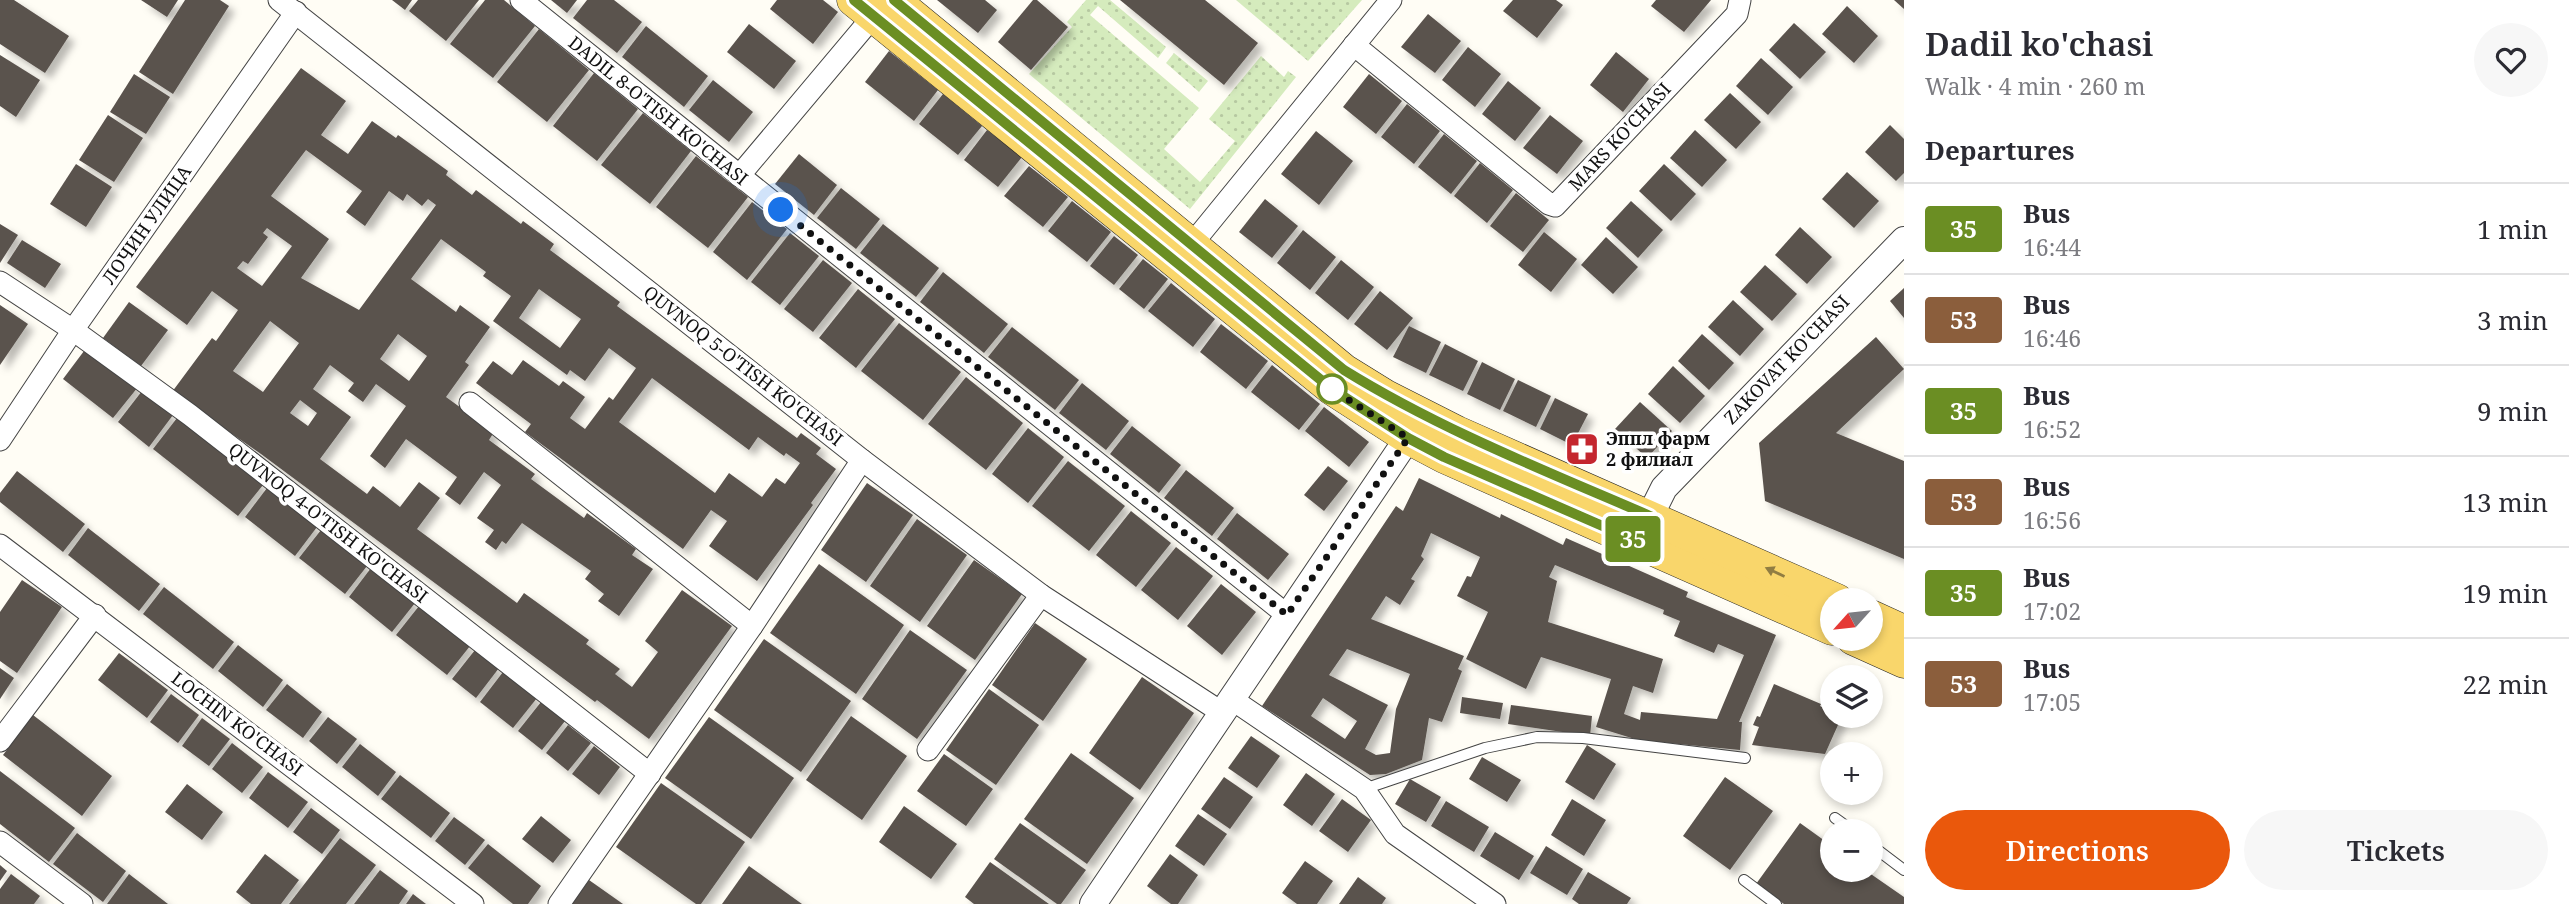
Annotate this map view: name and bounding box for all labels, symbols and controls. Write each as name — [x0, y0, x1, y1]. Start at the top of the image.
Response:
text: Dadil ko'chasi — [1925, 21, 2153, 66]
button: heart — [2474, 23, 2548, 97]
street label: DADIL 8-O'TISH KO'CHASI — [564, 30, 753, 190]
text: Walk · 4 min · 260 m — [1925, 70, 2145, 102]
street label: MARS KO'CHASI — [1563, 77, 1676, 196]
text: Departures — [1925, 132, 2075, 168]
street label: ЛОЧИН УЛИЦА — [96, 160, 196, 289]
your location — [763, 192, 798, 227]
text: Bus — [2023, 195, 2070, 231]
text: 1 min — [2477, 211, 2548, 247]
text: 35 — [1950, 212, 1977, 245]
text: 16:44 — [2023, 231, 2081, 263]
street label: QUVNOQ 5-O'TISH KO'CHASI — [639, 280, 848, 451]
text: Bus — [2023, 286, 2070, 322]
street label: ZAKOVAT KO'CHASI — [1718, 290, 1854, 429]
text: 3 min — [2477, 302, 2548, 338]
text: 53 — [1950, 303, 1977, 336]
text: 16:46 — [2023, 322, 2081, 354]
unlabelled marker — [1317, 374, 1347, 404]
text: Bus — [2023, 377, 2070, 413]
text: 9 min — [2477, 393, 2548, 429]
text: 35 — [1950, 394, 1977, 427]
text: 16:52 — [2023, 413, 2081, 445]
place label: Эппл фарм 2 филиал — [1606, 426, 1711, 471]
pharmacy icon: Эппл фарм 2 филиал — [1563, 430, 1601, 468]
street label: QUVNOQ 4-O'TISH KO'CHASI — [224, 437, 433, 608]
text: Bus — [2023, 468, 2070, 504]
text: 13 min — [2463, 484, 2548, 520]
text: 53 — [1950, 485, 1977, 518]
text: 16:56 — [2023, 504, 2081, 536]
line badge: 35 — [1602, 516, 1664, 562]
text: 35 — [1619, 522, 1647, 555]
text: Bus — [2023, 559, 2070, 595]
one-way arrow — [1765, 566, 1785, 578]
text: 19 min — [2463, 575, 2548, 611]
text: 35 — [1950, 576, 1977, 609]
north arrow — [1820, 588, 1883, 651]
map controls — [1820, 588, 1883, 882]
text: 17:02 — [2023, 595, 2081, 627]
text: Bus — [2023, 650, 2070, 686]
button: layers — [1820, 665, 1883, 728]
street label: LOCHIN KO'CHASI — [167, 666, 308, 781]
text: 22 min — [2463, 666, 2548, 702]
text: 53 — [1950, 667, 1977, 700]
text: 17:05 — [2023, 686, 2081, 718]
button: + — [1820, 742, 1883, 805]
button: Directions — [1925, 810, 2230, 890]
button: Tickets — [2244, 810, 2548, 890]
button: − — [1820, 819, 1883, 882]

